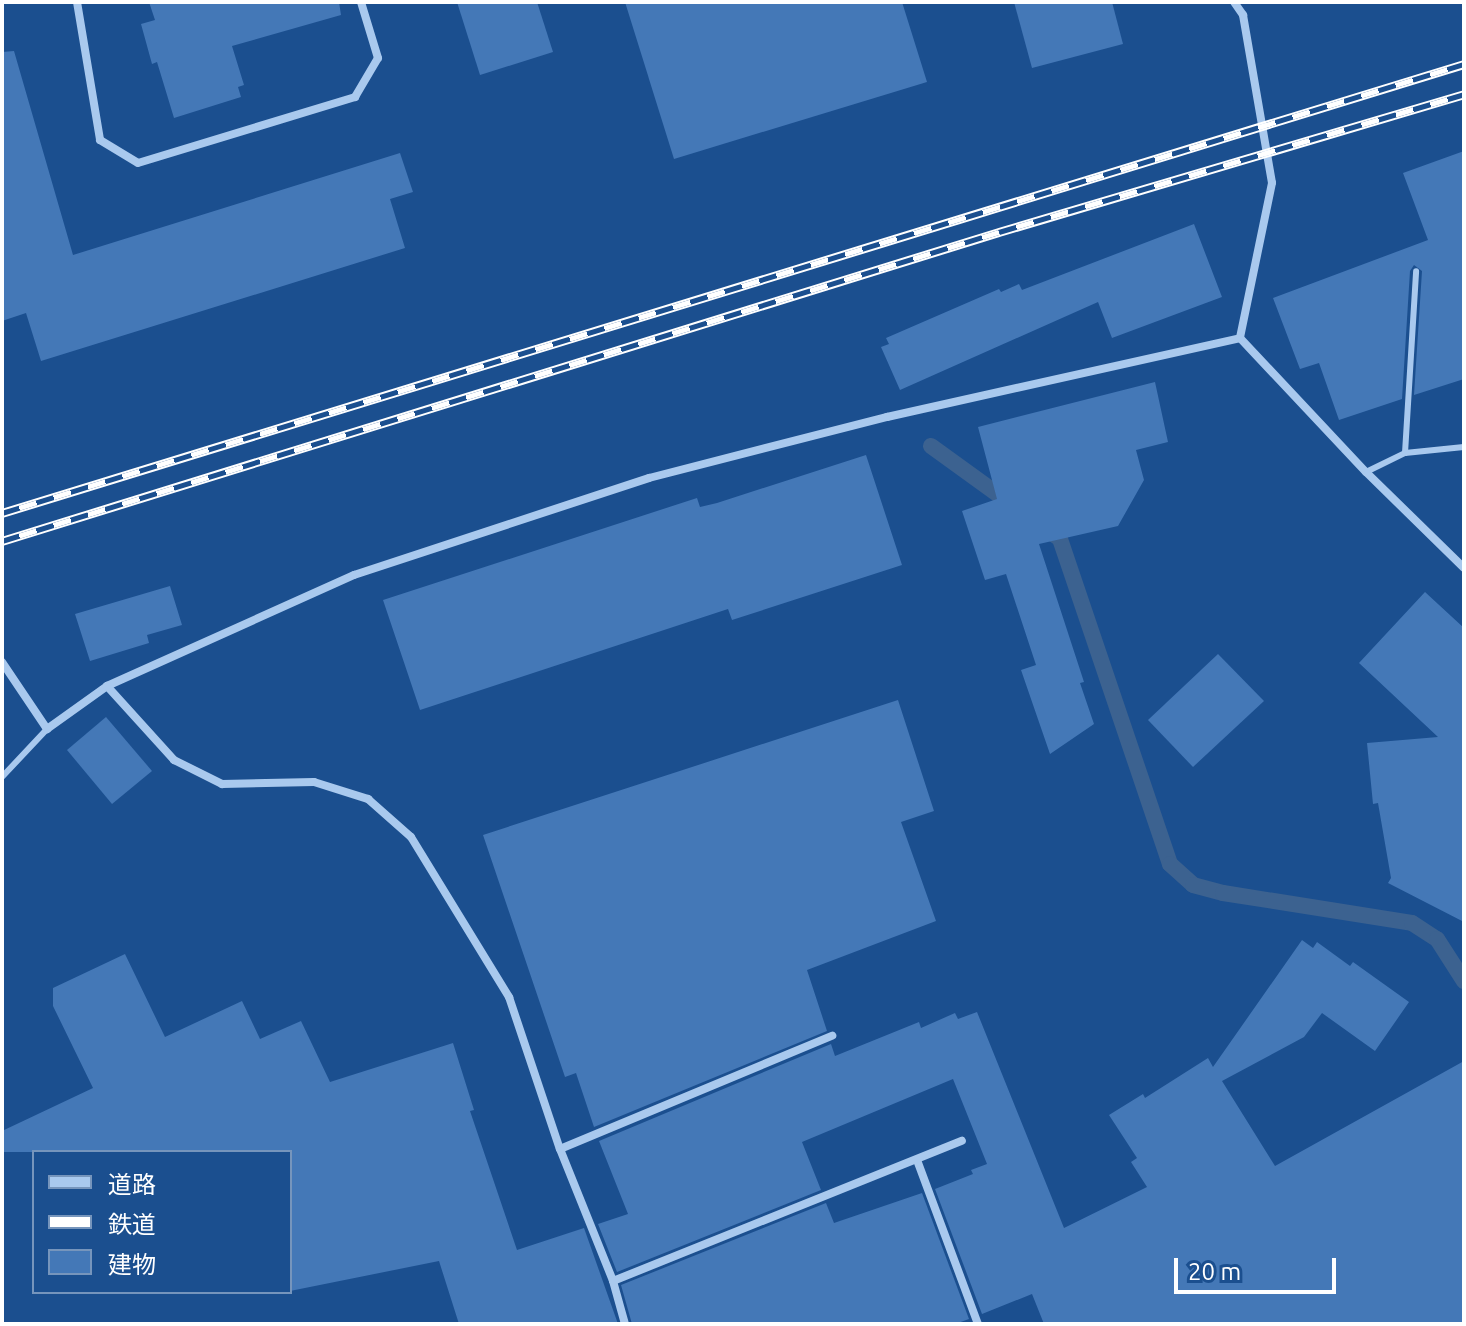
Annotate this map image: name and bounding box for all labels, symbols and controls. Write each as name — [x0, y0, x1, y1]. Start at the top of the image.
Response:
legend — [32, 1150, 292, 1294]
text: 道路 — [108, 1171, 156, 1198]
text: 鉄道 — [108, 1211, 156, 1238]
scale bar — [1178, 1242, 1340, 1292]
text: 建物 — [108, 1251, 156, 1278]
text: 20 m — [1188, 1258, 1241, 1285]

